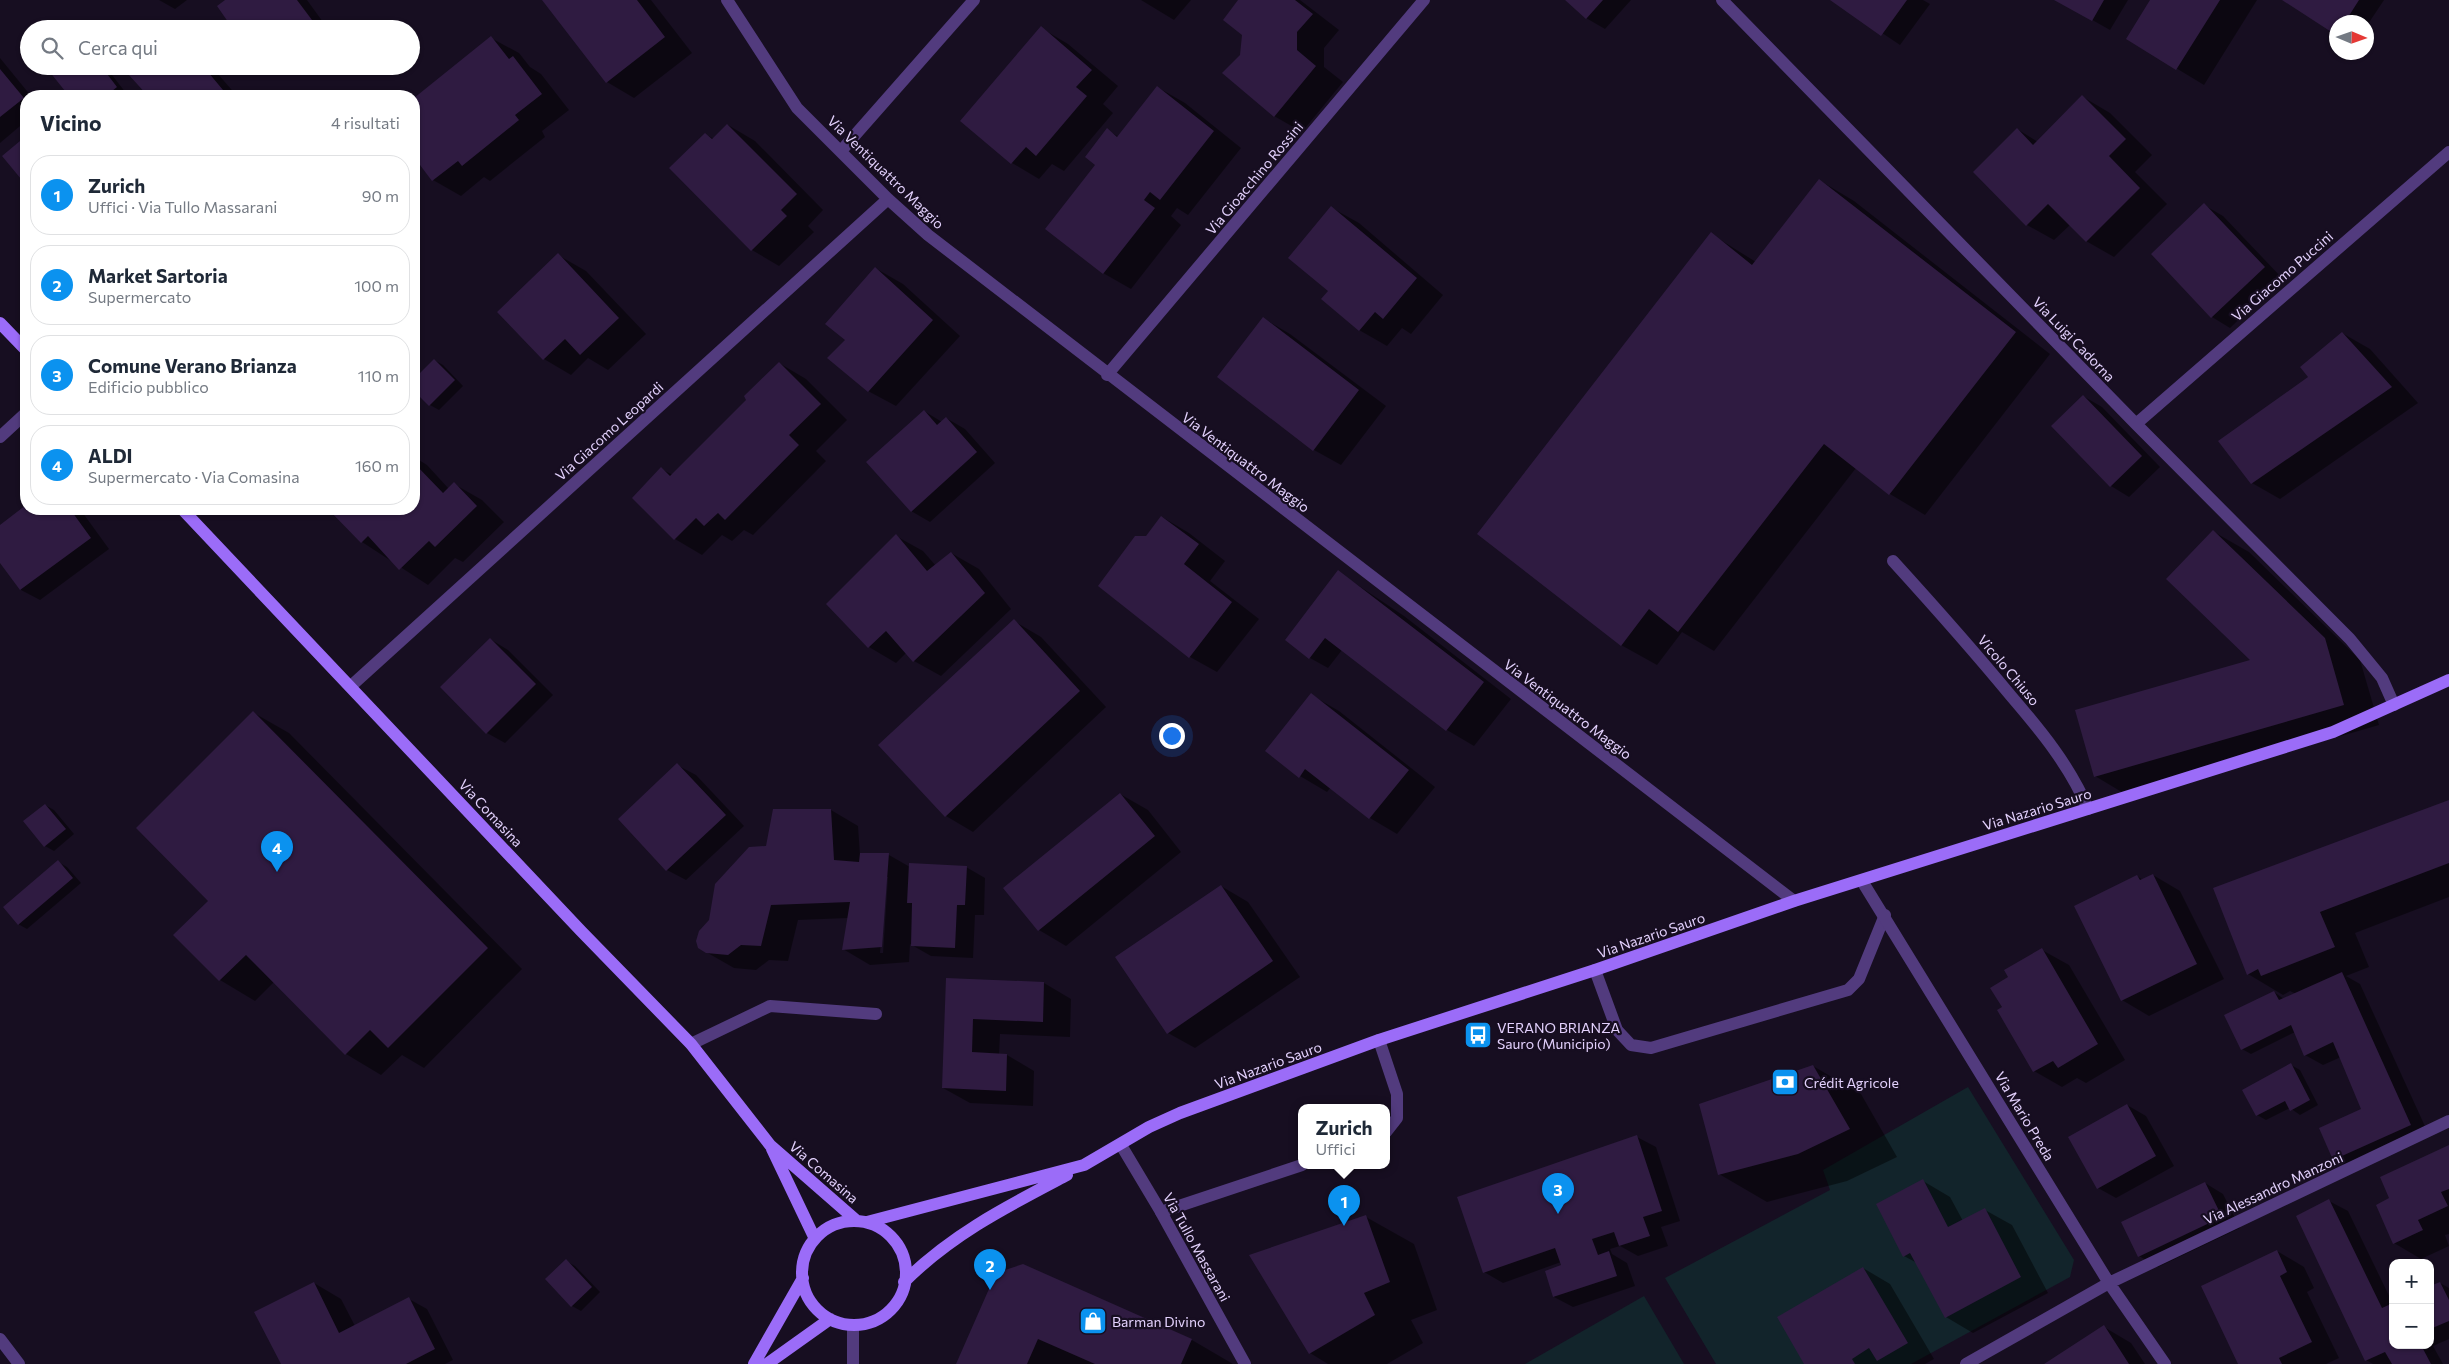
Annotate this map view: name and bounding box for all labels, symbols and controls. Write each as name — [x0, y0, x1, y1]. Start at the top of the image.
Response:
north arrow — [2329, 15, 2374, 60]
search box — [20, 20, 420, 75]
icon: search — [38, 34, 66, 62]
text: Cerca qui — [78, 36, 158, 59]
text: Vicino — [40, 110, 101, 135]
street label: Via Ventiquattro Maggio — [824, 112, 948, 232]
text: 4 risultati — [331, 113, 400, 132]
street label: Via Gioacchino Rossini — [1202, 118, 1306, 238]
text: Zurich — [88, 174, 145, 197]
text: 1 — [53, 186, 61, 205]
text: 90 m — [362, 186, 399, 205]
text: Uffici · Via Tullo Massarani — [88, 197, 277, 216]
street label: Via Giacomo Puccini — [2228, 227, 2336, 325]
text: Market Sartoria — [88, 264, 228, 287]
text: 2 — [52, 276, 62, 295]
text: 100 m — [354, 276, 399, 295]
text: Supermercato — [88, 287, 191, 306]
street label: Via Luigi Cadorna — [2029, 293, 2119, 385]
text: Comune Verano Brianza — [88, 354, 297, 377]
text: 3 — [52, 366, 62, 385]
text: 110 m — [358, 366, 399, 385]
text: Edificio pubblico — [88, 377, 209, 396]
street label: Via Giacomo Leopardi — [552, 378, 666, 484]
street label: Via Ventiquattro Maggio — [1179, 408, 1313, 516]
text: ALDI — [88, 444, 133, 467]
text: 4 — [52, 456, 62, 475]
text: 160 m — [355, 456, 399, 475]
text: Supermercato · Via Comasina — [88, 467, 300, 486]
street label: Vicolo Chiuso — [1975, 631, 2043, 709]
street label: Via Ventiquattro Maggio — [1501, 655, 1635, 763]
your location — [1159, 723, 1185, 749]
street label: Via Comasina — [455, 776, 527, 850]
street label: Via Nazario Sauro — [1981, 784, 2093, 834]
pin: 4 — [261, 831, 293, 872]
street label: Via Nazario Sauro — [1595, 909, 1707, 961]
place label: VERANO BRIANZA Sauro (Municipio) — [1497, 1019, 1621, 1052]
bus stop icon: VERANO BRIANZA Sauro (Municipio) — [1463, 1020, 1493, 1050]
street label: Via Nazario Sauro — [1212, 1038, 1324, 1092]
bank icon: Crédit Agricole — [1770, 1067, 1800, 1097]
street label: Via Mario Preda — [1992, 1068, 2058, 1164]
place label: Crédit Agricole — [1804, 1074, 1899, 1091]
popup — [1298, 1104, 1390, 1169]
text: Zurich — [1315, 1116, 1373, 1139]
street label: Via Comasina — [786, 1137, 862, 1207]
text: Uffici — [1315, 1139, 1356, 1158]
street label: Via Alessandro Manzoni — [2201, 1148, 2345, 1228]
pin: 3 — [1542, 1173, 1574, 1214]
pin: 1 — [1328, 1185, 1360, 1226]
street label: Via Tullo Massarani — [1160, 1190, 1234, 1304]
pin: 2 — [974, 1249, 1006, 1290]
map controls — [2389, 1259, 2434, 1349]
button: + — [2389, 1259, 2434, 1304]
button: − — [2389, 1304, 2434, 1349]
shop icon: Barman Divino — [1078, 1306, 1108, 1336]
place label: Barman Divino — [1112, 1313, 1205, 1330]

